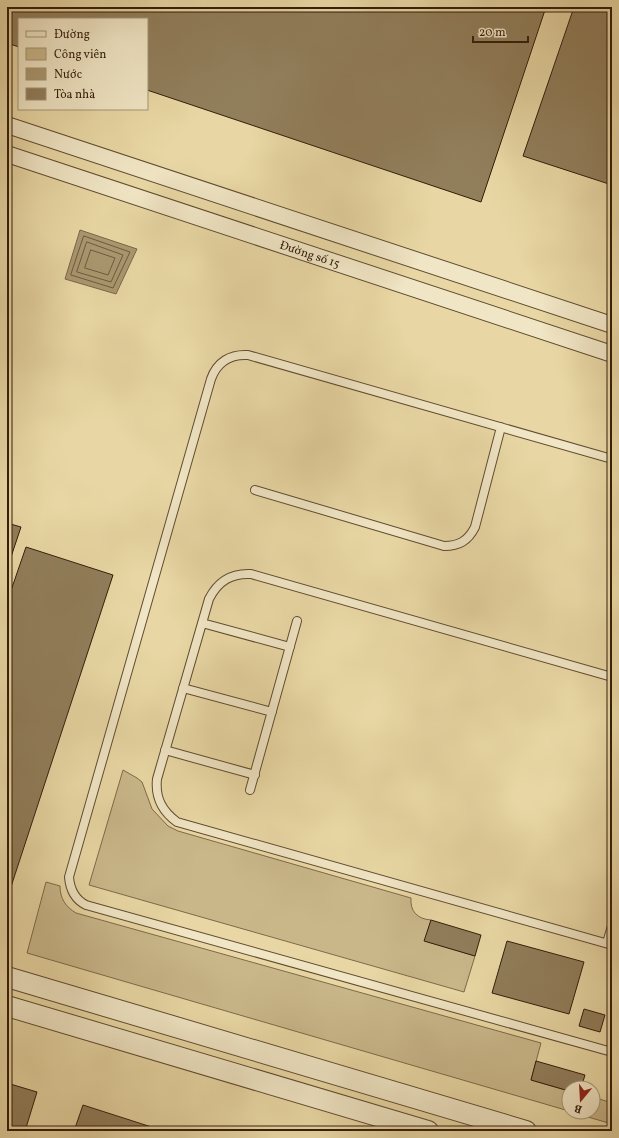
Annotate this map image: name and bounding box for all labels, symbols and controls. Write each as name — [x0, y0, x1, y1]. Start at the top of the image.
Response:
legend — [18, 18, 148, 110]
scale bar — [473, 18, 528, 44]
text: 20 m — [479, 25, 506, 41]
text: Đường — [54, 27, 90, 43]
text: Công viên — [54, 47, 106, 63]
text: Nước — [54, 67, 82, 83]
text: Tòa nhà — [54, 87, 95, 103]
street label: Đường số 15 — [277, 238, 342, 273]
north arrow — [561, 1080, 601, 1120]
text: B — [573, 1100, 584, 1116]

